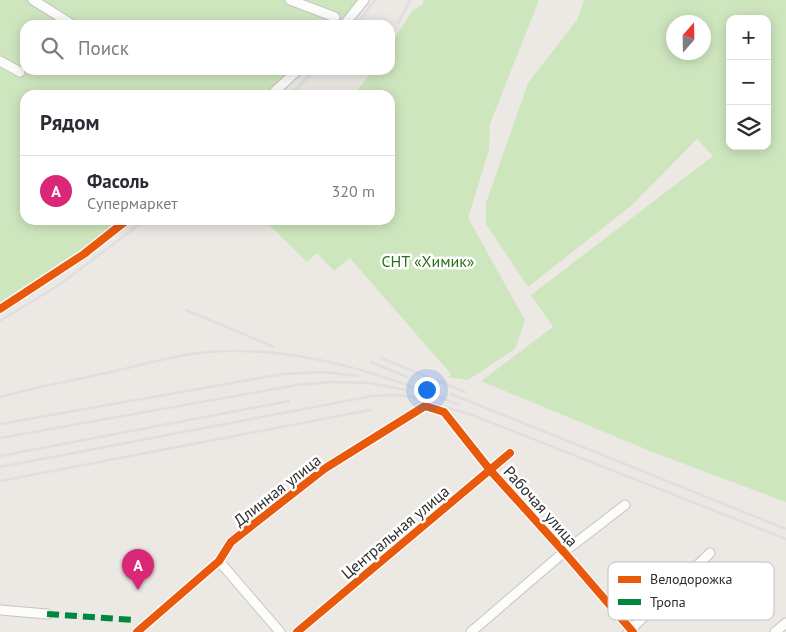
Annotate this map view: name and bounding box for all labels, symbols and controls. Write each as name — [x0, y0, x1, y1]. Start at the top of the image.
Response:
north arrow — [666, 15, 711, 60]
map controls — [726, 15, 771, 150]
button: + — [726, 15, 771, 60]
search box — [20, 20, 395, 75]
icon: search — [38, 34, 66, 62]
text: Поиск — [78, 36, 129, 60]
button: − — [726, 60, 771, 105]
button: layers — [726, 105, 771, 150]
text: Рядом — [40, 109, 99, 136]
text: Фасоль — [87, 169, 149, 193]
text: A — [51, 181, 61, 201]
text: 320 m — [332, 181, 375, 201]
text: Супермаркет — [87, 193, 178, 213]
park label: СНТ «Химик» — [381, 251, 475, 271]
your location — [414, 377, 440, 403]
street label: Длинная улица — [229, 450, 325, 530]
street label: Рабочая улица — [499, 461, 583, 551]
street label: Центральная улица — [337, 481, 453, 583]
pin: A — [122, 549, 154, 590]
legend — [608, 562, 774, 620]
text: Велодорожка — [650, 570, 732, 588]
text: Тропа — [650, 593, 686, 611]

